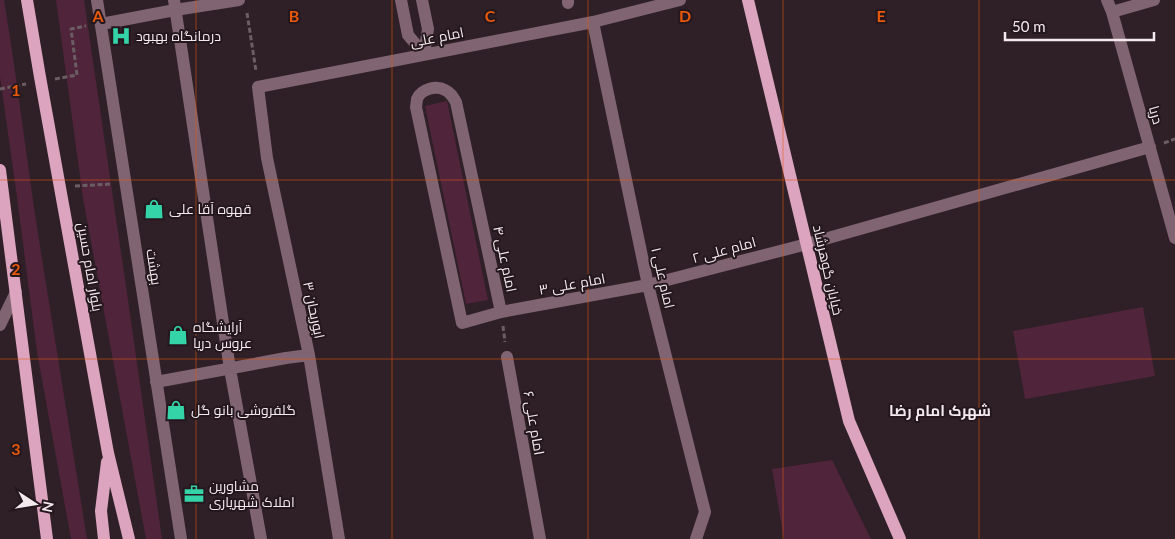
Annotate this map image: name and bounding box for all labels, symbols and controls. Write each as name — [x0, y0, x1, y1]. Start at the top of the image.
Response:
text: A — [91, 6, 104, 25]
text: B — [289, 6, 299, 25]
text: C — [485, 6, 496, 25]
text: D — [679, 6, 691, 25]
text: E — [876, 6, 886, 25]
scale bar — [1005, 10, 1154, 42]
text: 50 m — [1012, 17, 1046, 35]
street label: امام علی — [409, 23, 466, 52]
hospital icon: درمانگاه بهبود — [110, 25, 132, 47]
place label: درمانگاه بهبود — [136, 27, 221, 44]
text: 1 — [11, 80, 21, 99]
street label: دریا — [1146, 104, 1167, 126]
shop icon: قهوه آقا علی — [143, 198, 165, 220]
place label: قهوه آقا علی — [169, 200, 252, 217]
street label: بلوار امام حسین — [72, 221, 107, 313]
street label: خیابان گوهرشاد — [810, 223, 847, 317]
street label: امام علی ۴ — [488, 224, 521, 294]
street label: امام علی ۲ — [690, 233, 758, 268]
street label: امام علی ۱ — [646, 246, 679, 311]
street label: بهشت — [143, 248, 166, 286]
text: 2 — [11, 259, 21, 278]
street label: امام علی ۳ — [537, 269, 607, 300]
street label: ابوریحان ۳ — [300, 280, 329, 340]
place label: آرایشگاه عروس دریا — [193, 318, 252, 351]
shop icon: آرایشگاه عروس دریا — [167, 324, 189, 346]
street label: امام علی ۶ — [519, 390, 548, 456]
shop icon: گلفروشی بانو گل — [165, 399, 187, 421]
place label: گلفروشی بانو گل — [191, 401, 296, 418]
district label: شهرک امام رضا — [889, 401, 991, 421]
text: 3 — [11, 439, 21, 458]
place label: مشاورین املاک شهریاری — [209, 477, 295, 510]
north arrow — [10, 479, 60, 529]
office icon: مشاورین املاک شهریاری — [183, 483, 205, 505]
text: N — [39, 500, 58, 514]

